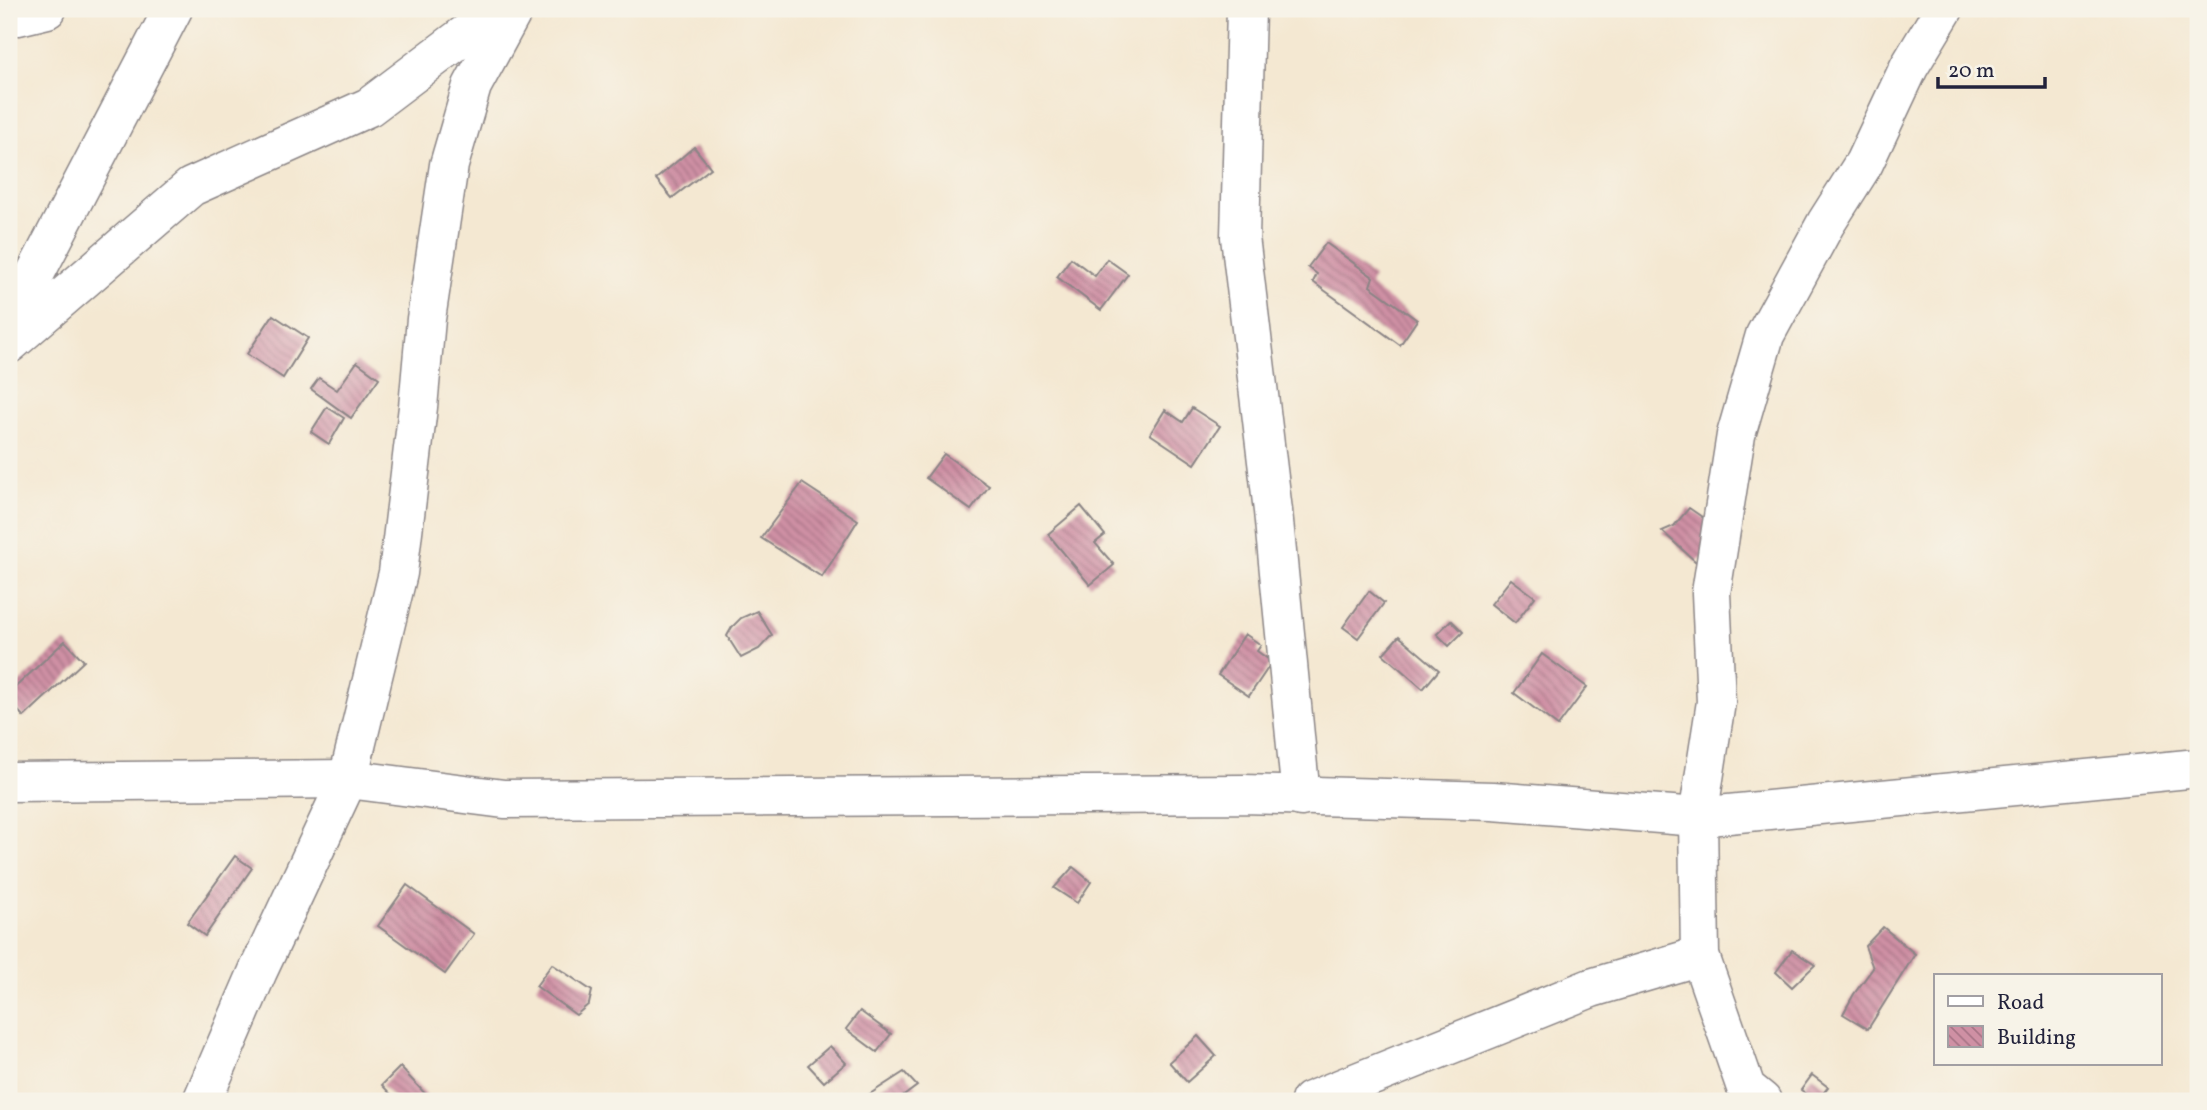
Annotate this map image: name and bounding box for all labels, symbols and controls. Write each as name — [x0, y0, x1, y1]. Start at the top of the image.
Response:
scale bar — [1938, 46, 2044, 90]
text: 20 m — [1948, 57, 1994, 86]
legend — [1934, 974, 2162, 1064]
text: Road — [1997, 989, 2044, 1018]
text: Building — [1997, 1024, 2076, 1053]

